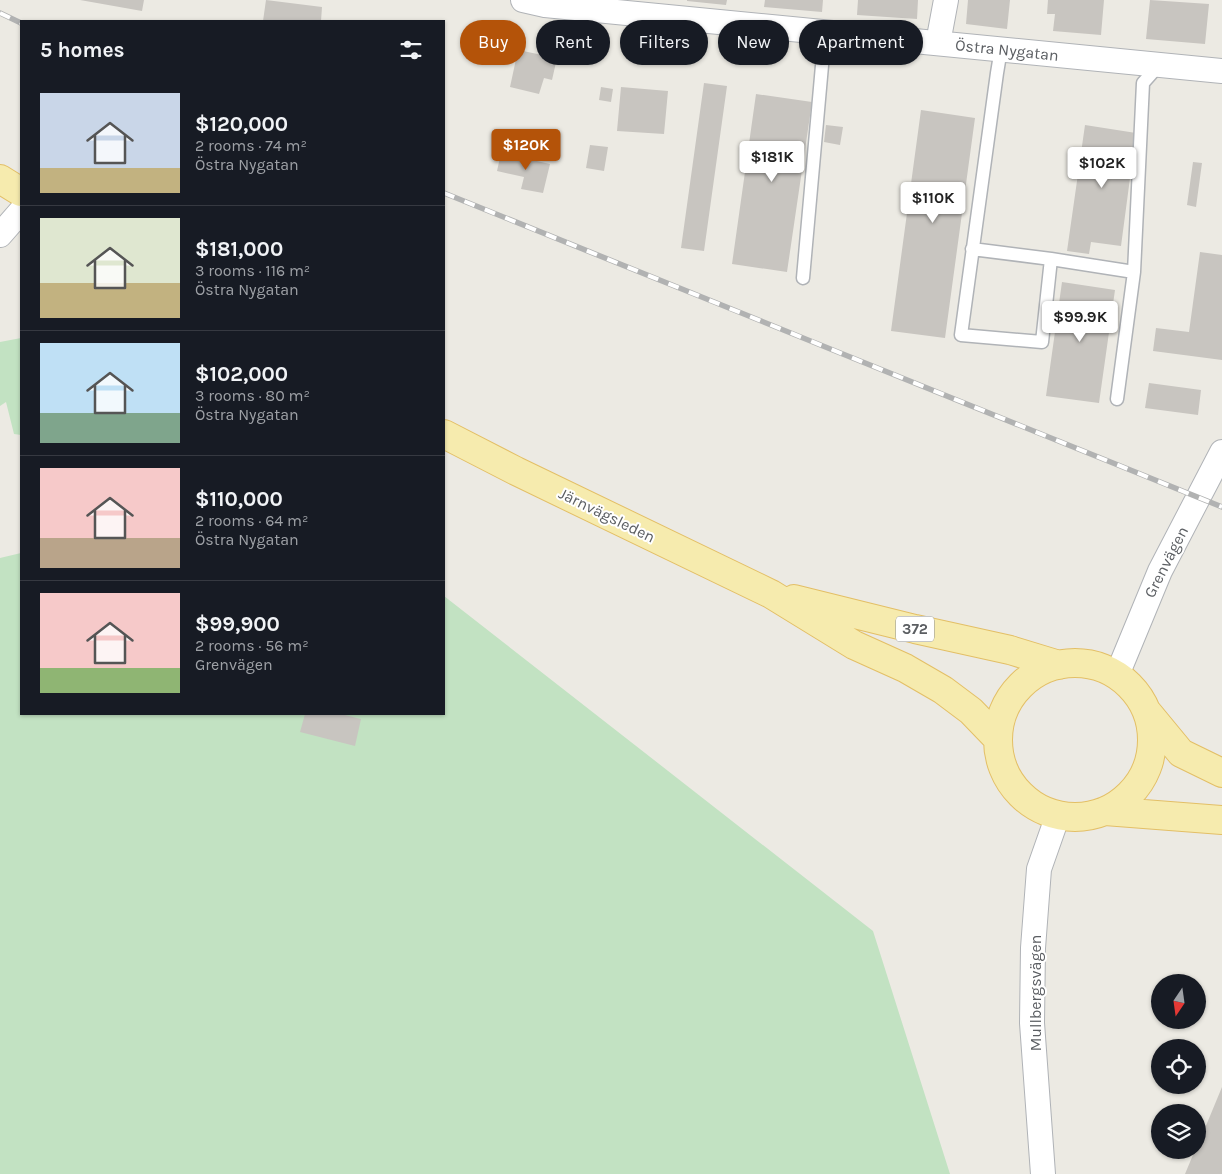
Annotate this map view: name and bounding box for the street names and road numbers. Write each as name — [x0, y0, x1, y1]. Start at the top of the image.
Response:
street label: Östra Nygatan — [954, 35, 1060, 65]
street label: Järnvägsleden — [556, 483, 658, 547]
street label: Grenvägen — [1140, 523, 1192, 601]
road number: 372 — [896, 616, 934, 642]
street label: Mullbergsvägen — [1026, 935, 1045, 1051]

